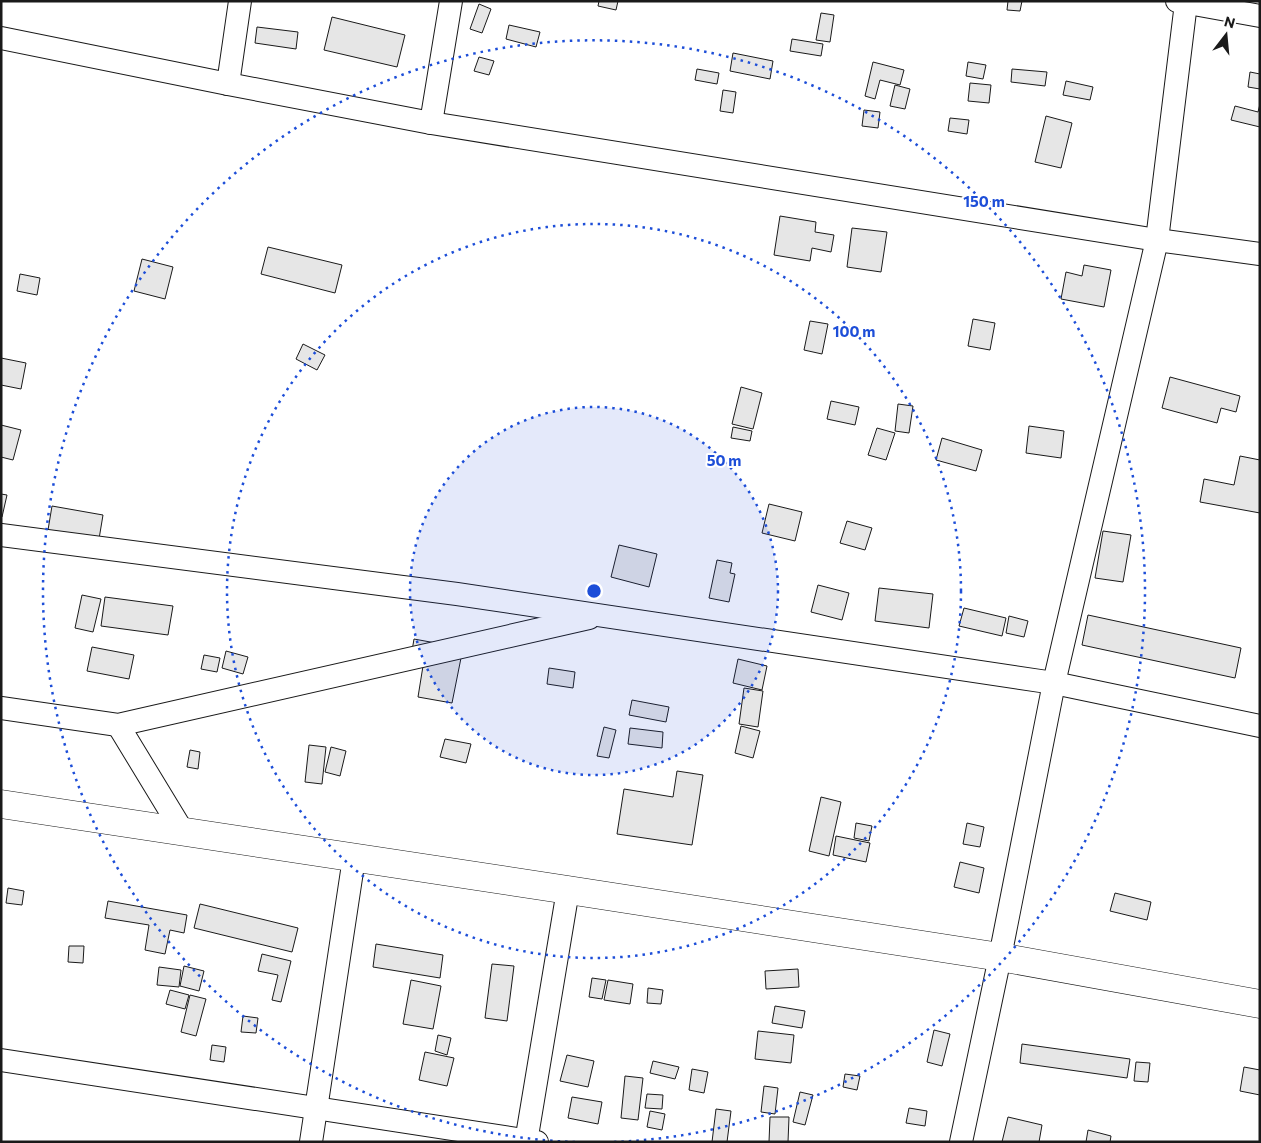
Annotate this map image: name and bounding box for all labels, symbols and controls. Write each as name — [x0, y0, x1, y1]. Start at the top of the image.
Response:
north arrow — [1201, 10, 1251, 60]
text: N — [1222, 12, 1237, 32]
text: 150 m — [963, 192, 1005, 210]
text: 100 m — [833, 322, 875, 340]
text: 50 m — [707, 451, 741, 469]
centre of rings — [585, 582, 603, 600]

